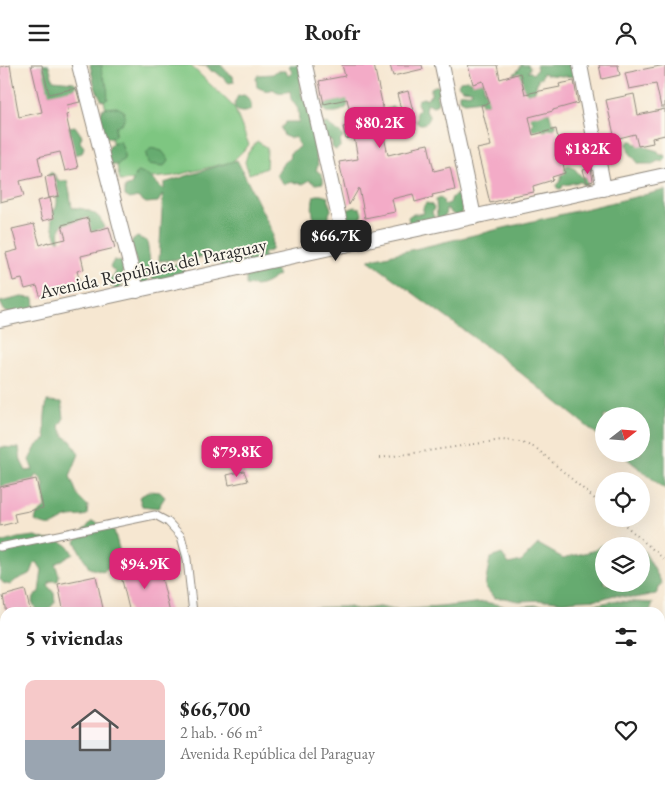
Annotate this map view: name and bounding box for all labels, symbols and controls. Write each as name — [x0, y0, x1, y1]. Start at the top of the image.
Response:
text: Roofr — [305, 18, 360, 47]
icon: menu — [25, 19, 53, 47]
icon: person — [612, 19, 640, 47]
pin: $80.2K — [339, 107, 421, 149]
text: $80.2K — [356, 112, 404, 133]
pin: $182K — [553, 133, 623, 175]
text: $182K — [566, 138, 610, 159]
pin: $66.7K — [295, 219, 377, 262]
text: $66.7K — [312, 225, 360, 246]
street label: Avenida República del Paraguay — [36, 232, 270, 305]
north arrow — [595, 407, 650, 463]
map controls — [595, 407, 650, 592]
pin: $79.8K — [196, 435, 278, 478]
text: $79.8K — [213, 441, 261, 462]
button: locate — [595, 472, 650, 527]
button: layers — [595, 537, 650, 592]
pin: $94.9K — [104, 547, 186, 590]
text: $94.9K — [121, 553, 169, 574]
icon: filters — [612, 623, 640, 651]
text: 5 viviendas — [25, 624, 123, 651]
text: $66,700 — [180, 695, 250, 722]
icon: home — [65, 700, 125, 760]
icon: heart — [612, 716, 640, 744]
text: 2 hab. · 66 m² — [180, 722, 262, 743]
text: Avenida República del Paraguay — [180, 743, 375, 764]

